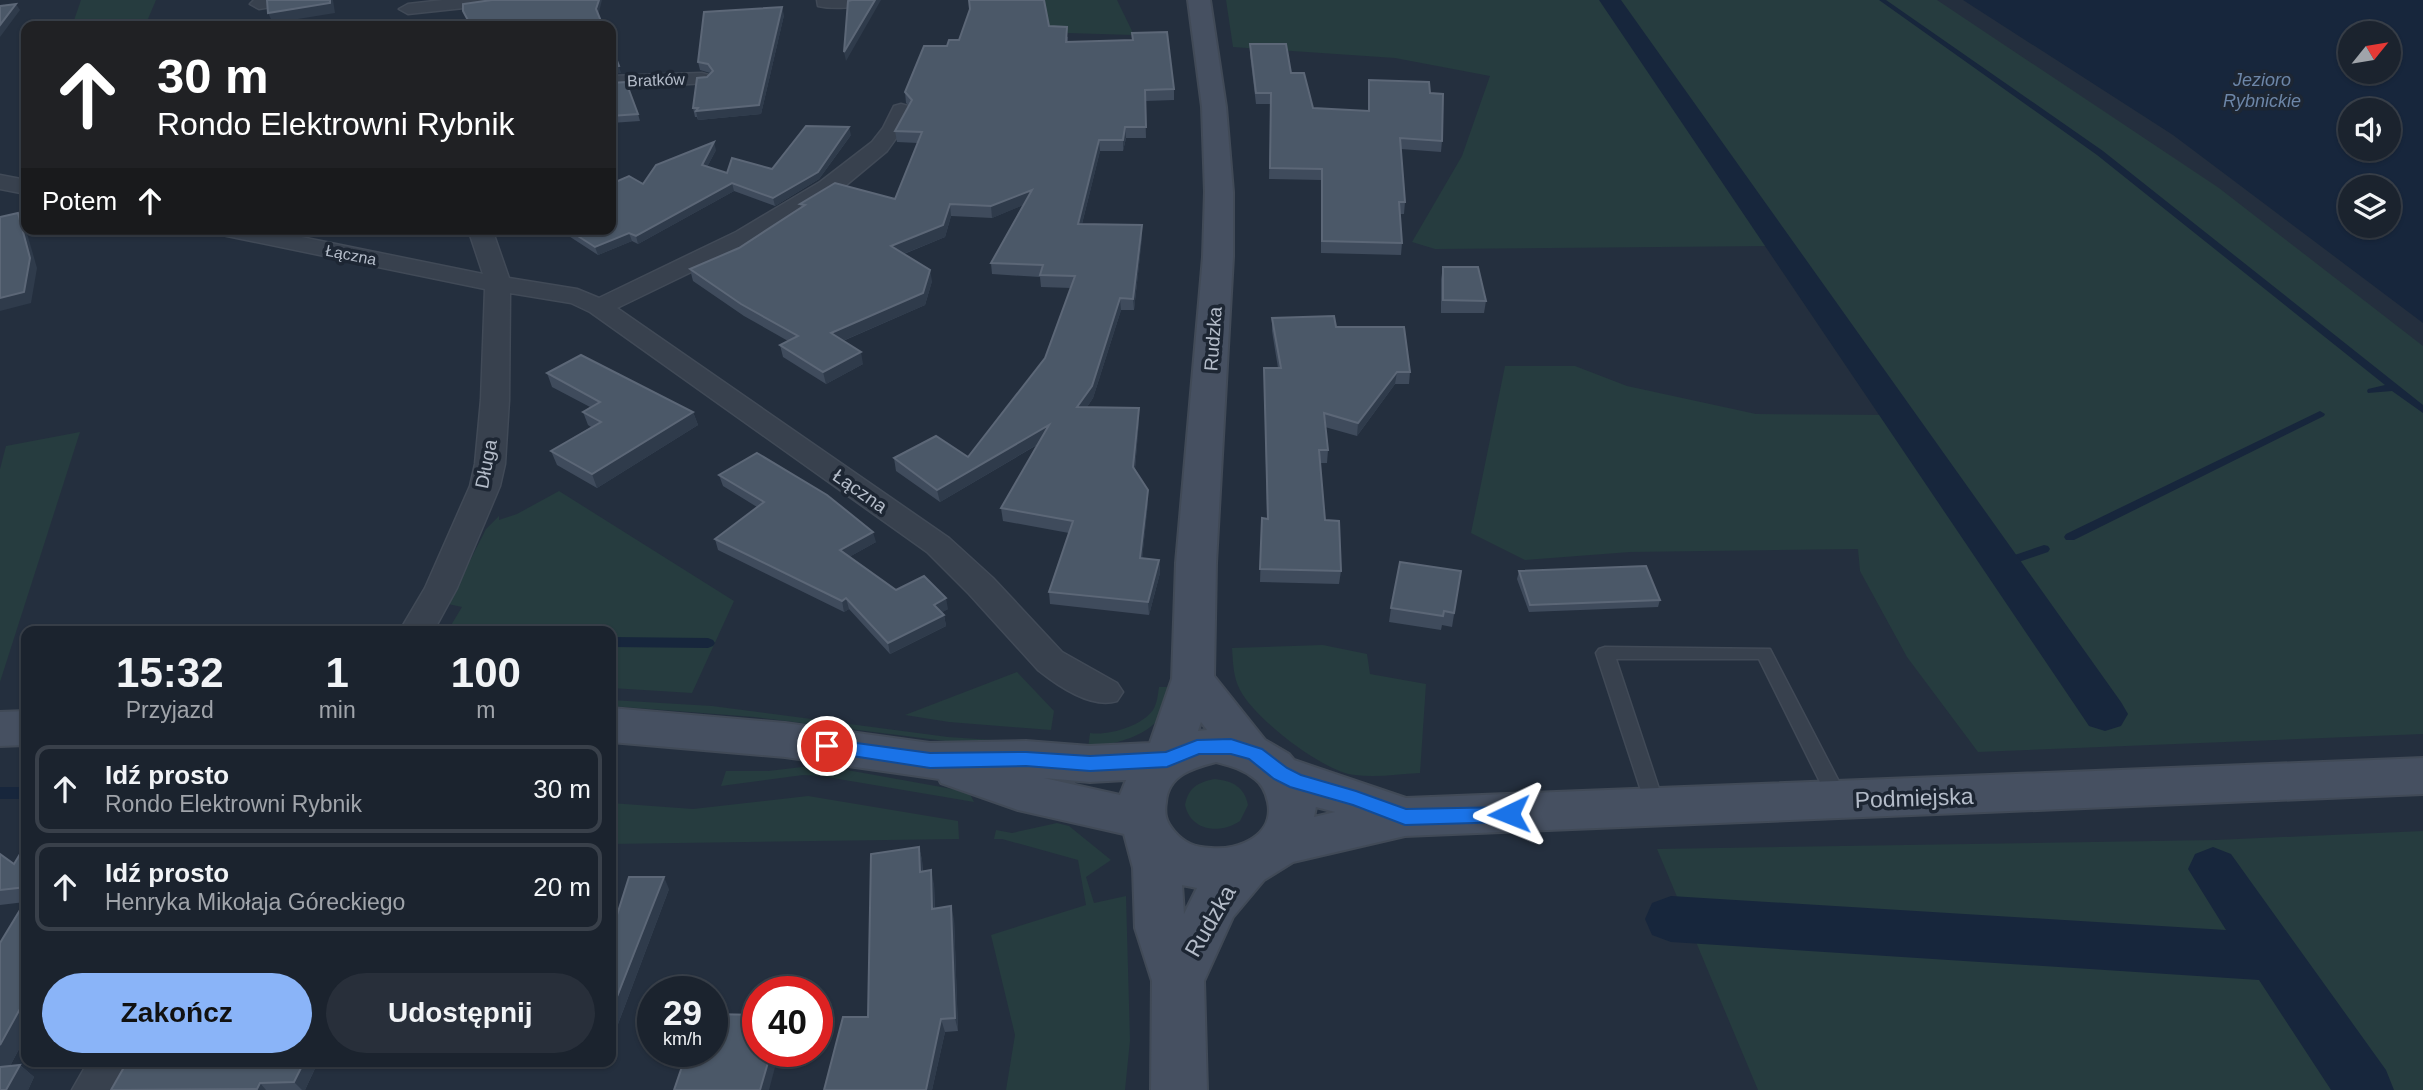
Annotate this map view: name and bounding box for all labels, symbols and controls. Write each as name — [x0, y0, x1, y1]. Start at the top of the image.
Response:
north arrow — [2338, 21, 2401, 84]
map controls — [2338, 21, 2401, 238]
icon: ahead — [42, 49, 133, 140]
text: 30 m — [157, 49, 269, 103]
street label: Bratków — [627, 70, 686, 90]
water label: Jezioro Rybnickie — [2223, 70, 2301, 111]
button: sound — [2338, 98, 2401, 161]
text: Rondo Elektrowni Rybnik — [157, 106, 515, 142]
button: layers — [2338, 175, 2401, 238]
icon: ahead — [131, 182, 169, 220]
text: Potem — [42, 186, 117, 216]
street label: Łączna — [324, 242, 378, 268]
street label: Rudzka — [1200, 306, 1226, 372]
street label: Długa — [471, 437, 501, 490]
street label: Łączna — [829, 465, 891, 517]
text: 15:32 — [116, 649, 224, 696]
text: 1 — [325, 649, 349, 696]
text: 100 — [451, 649, 521, 696]
text: Przyjazd — [126, 697, 214, 723]
text: min — [319, 697, 356, 723]
text: m — [476, 697, 495, 723]
pin — [797, 716, 857, 776]
icon: arrive — [808, 727, 846, 765]
text: Idź prosto — [105, 760, 229, 790]
icon: ahead — [46, 770, 84, 808]
text: 30 m — [533, 774, 591, 804]
position arrow — [1472, 777, 1546, 851]
street label: Podmiejska — [1854, 783, 1974, 813]
text: Rondo Elektrowni Rybnik — [105, 791, 362, 817]
text: Idź prosto — [105, 858, 229, 888]
icon: ahead — [46, 868, 84, 906]
text: 20 m — [533, 872, 591, 902]
street label: Rudzka — [1179, 881, 1241, 961]
text: Henryka Mikołaja Góreckiego — [105, 889, 405, 915]
button: Zakończ — [42, 973, 312, 1053]
button: Udostępnij — [326, 973, 595, 1053]
speed limit sign: 40 — [742, 976, 833, 1067]
text: 29 — [663, 993, 702, 1032]
text: km/h — [663, 1029, 702, 1049]

